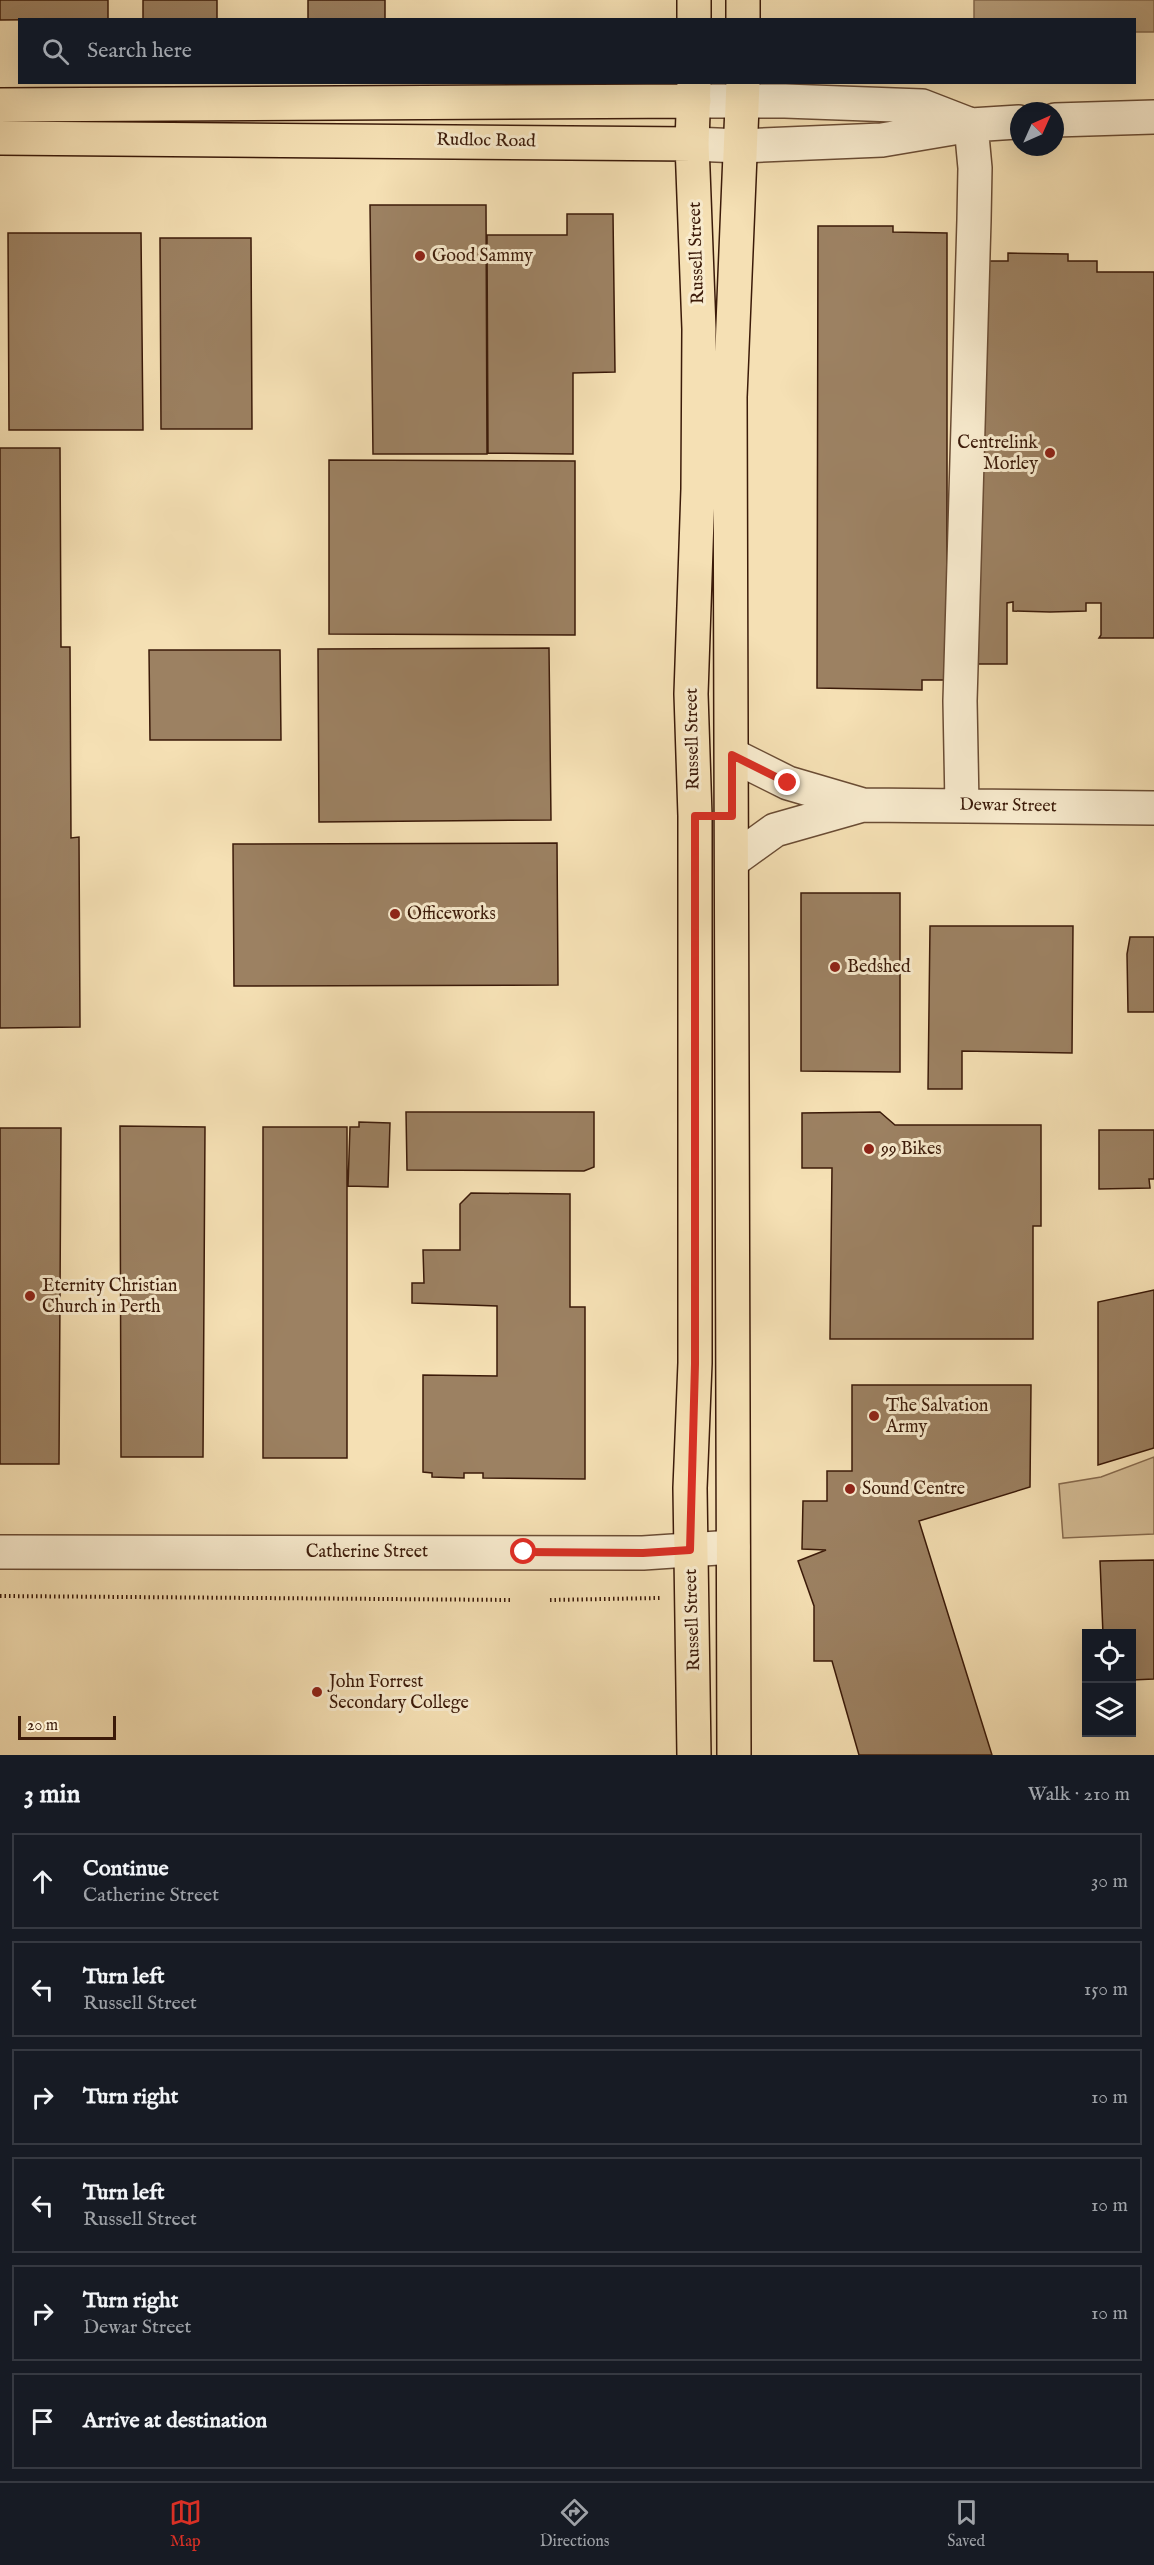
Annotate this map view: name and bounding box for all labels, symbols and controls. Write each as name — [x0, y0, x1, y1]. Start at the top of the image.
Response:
search box — [18, 18, 1136, 84]
icon: search — [39, 35, 72, 68]
text: Search here — [87, 37, 192, 65]
north arrow — [1010, 102, 1064, 156]
street label: Rudloc Road — [436, 129, 536, 153]
street label: Russell Street — [684, 201, 710, 305]
place label: Good Sammy — [432, 245, 533, 268]
marker: Good Sammy — [413, 249, 427, 263]
place label: Centrelink Morley — [957, 432, 1038, 476]
marker: Centrelink Morley — [1043, 446, 1057, 460]
street label: Russell Street — [681, 688, 705, 790]
route end — [774, 769, 800, 795]
street label: Dewar Street — [959, 794, 1057, 818]
place label: Officeworks — [407, 903, 496, 926]
marker: Officeworks — [388, 907, 402, 921]
place label: Bedshed — [847, 956, 911, 979]
marker: Bedshed — [828, 960, 842, 974]
place label: 99 Bikes — [880, 1138, 941, 1161]
marker: 99 Bikes — [862, 1142, 876, 1156]
place label: Eternity Christian Church in Perth — [42, 1275, 178, 1319]
marker: Eternity Christian Church in Perth — [23, 1289, 37, 1303]
place label: The Salvation Army — [885, 1395, 989, 1439]
marker: The Salvation Army — [867, 1409, 881, 1423]
place label: Sound Centre — [862, 1478, 965, 1501]
marker: Sound Centre — [843, 1482, 857, 1496]
route start — [510, 1538, 536, 1564]
street label: Catherine Street — [306, 1541, 428, 1564]
street label: Russell Street — [680, 1568, 706, 1672]
map controls — [1082, 1629, 1136, 1737]
button: locate — [1082, 1629, 1136, 1683]
place label: John Forrest Secondary College — [327, 1671, 469, 1715]
button: layers — [1082, 1683, 1136, 1737]
marker: John Forrest Secondary College — [310, 1685, 324, 1699]
scale bar — [18, 1713, 116, 1740]
text: 20 m — [27, 1716, 58, 1736]
text: 3 min — [24, 1778, 80, 1811]
text: Walk · 210 m — [1028, 1782, 1130, 1807]
text: Continue — [83, 1855, 169, 1883]
icon: ahead — [26, 1865, 59, 1898]
text: 30 m — [1091, 1869, 1128, 1894]
text: Catherine Street — [83, 1883, 219, 1908]
text: Turn left — [83, 1963, 165, 1991]
icon: left — [26, 1973, 59, 2006]
text: 150 m — [1084, 1977, 1128, 2002]
text: Russell Street — [83, 1991, 197, 2016]
icon: right — [26, 2081, 59, 2114]
text: Turn right — [83, 2083, 178, 2111]
text: 10 m — [1091, 2085, 1128, 2110]
text: Turn left — [83, 2179, 165, 2207]
icon: left — [26, 2189, 59, 2222]
text: 10 m — [1091, 2193, 1128, 2218]
text: Russell Street — [83, 2207, 197, 2232]
text: Turn right — [83, 2287, 178, 2315]
icon: right — [26, 2297, 59, 2330]
text: 10 m — [1091, 2301, 1128, 2326]
text: Dewar Street — [83, 2315, 191, 2340]
icon: arrive — [26, 2405, 59, 2438]
text: Arrive at destination — [83, 2407, 267, 2435]
tab: Map — [169, 2496, 202, 2552]
tab: Directions — [540, 2496, 609, 2552]
tab: Saved — [947, 2496, 985, 2552]

